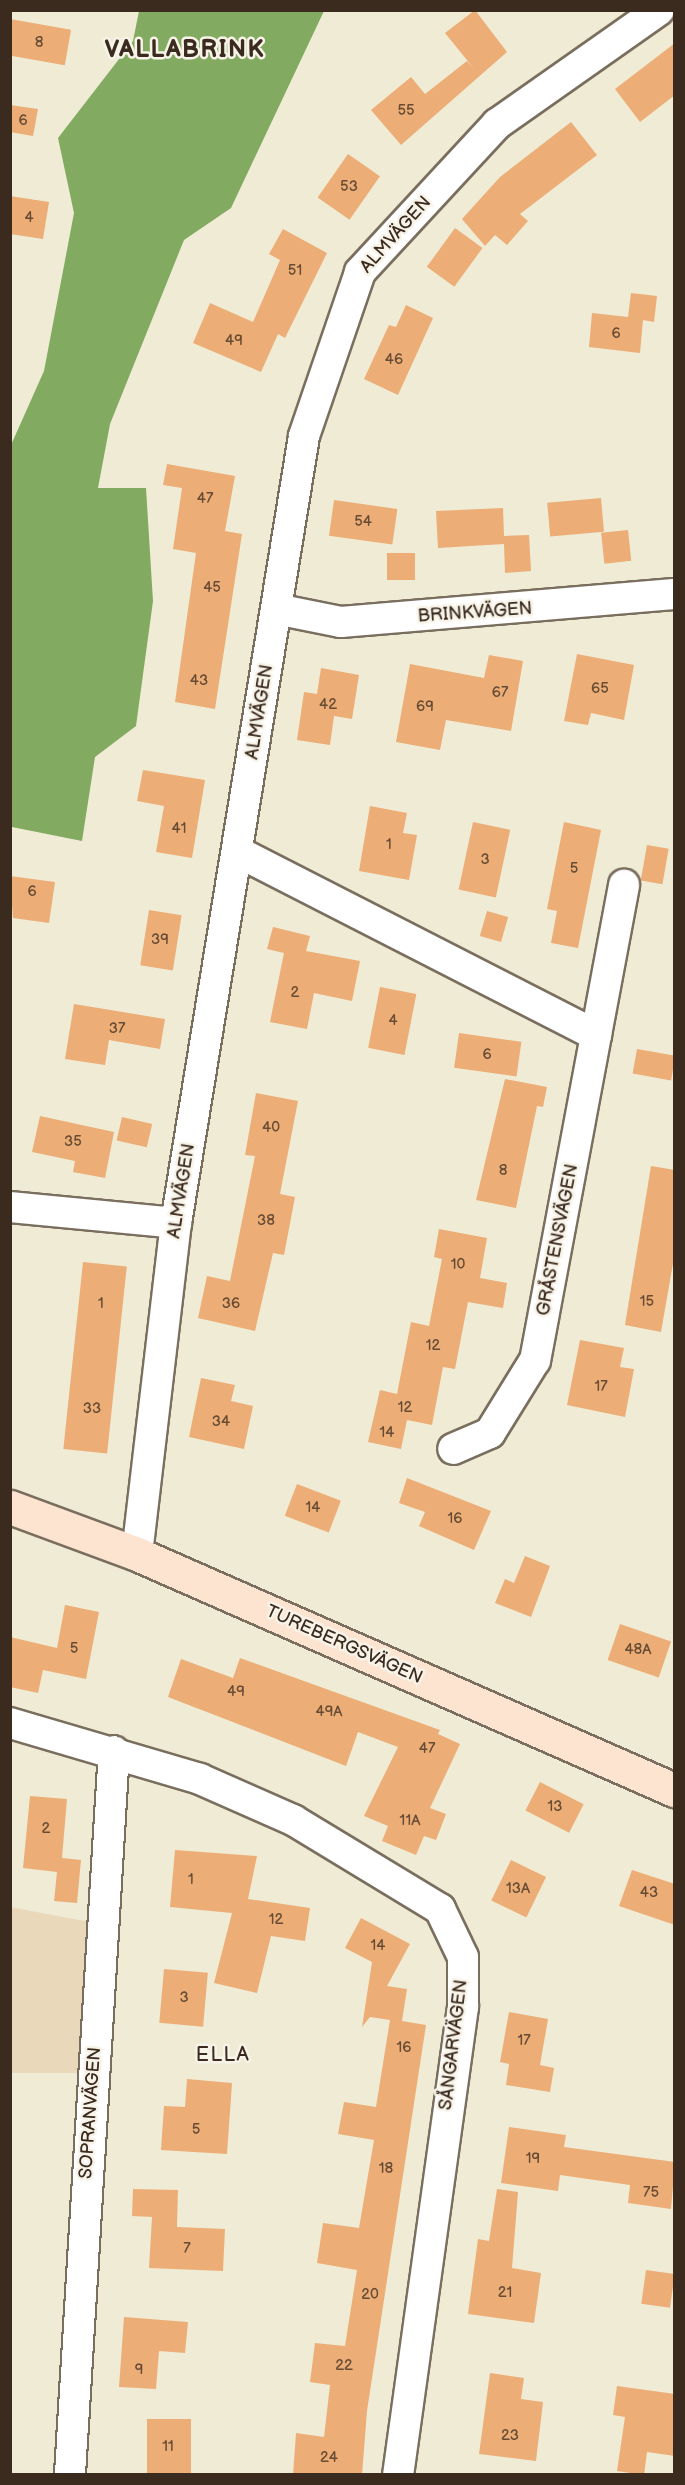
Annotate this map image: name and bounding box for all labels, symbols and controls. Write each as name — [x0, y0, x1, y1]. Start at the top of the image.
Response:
house number: 8 — [35, 34, 43, 52]
district label: VALLABRINK — [105, 36, 265, 64]
house number: 55 — [397, 102, 415, 120]
house number: 6 — [18, 112, 28, 130]
house number: 53 — [340, 178, 358, 196]
street label: ALMVÄGEN — [356, 192, 436, 278]
house number: 4 — [24, 209, 34, 227]
house number: 51 — [288, 262, 302, 280]
house number: 6 — [611, 325, 621, 343]
house number: 49 — [225, 332, 243, 350]
house number: 46 — [385, 351, 403, 369]
house number: 47 — [197, 490, 213, 508]
house number: 54 — [354, 513, 372, 531]
house number: 45 — [203, 579, 221, 597]
street label: BRINKVÄGEN — [417, 598, 533, 628]
street label: ALMVÄGEN — [242, 663, 278, 761]
house number: 43 — [190, 672, 208, 690]
house number: 65 — [591, 680, 609, 698]
house number: 67 — [492, 684, 508, 702]
house number: 42 — [319, 696, 337, 714]
house number: 69 — [416, 698, 434, 716]
house number: 41 — [172, 820, 186, 838]
house number: 1 — [386, 836, 392, 854]
house number: 3 — [480, 851, 490, 869]
house number: 5 — [570, 860, 578, 878]
house number: 6 — [27, 883, 37, 901]
house number: 39 — [151, 931, 169, 949]
house number: 2 — [291, 984, 299, 1002]
house number: 4 — [388, 1012, 398, 1030]
house number: 37 — [109, 1020, 125, 1038]
house number: 6 — [482, 1046, 492, 1064]
house number: 40 — [262, 1119, 280, 1137]
house number: 35 — [64, 1133, 82, 1151]
street label: ALMVÄGEN — [164, 1142, 200, 1240]
house number: 8 — [499, 1162, 507, 1180]
street label: GRÅSTENSVÄGEN — [533, 1162, 583, 1318]
house number: 38 — [257, 1212, 275, 1230]
house number: 10 — [451, 1256, 465, 1274]
house number: 15 — [640, 1293, 654, 1311]
house number: 1 — [98, 1295, 104, 1313]
house number: 36 — [222, 1295, 240, 1313]
house number: 12 — [426, 1337, 440, 1355]
house number: 17 — [594, 1378, 608, 1396]
house number: 12 — [398, 1399, 412, 1417]
house number: 33 — [83, 1400, 101, 1418]
house number: 34 — [212, 1413, 230, 1431]
house number: 14 — [380, 1424, 394, 1442]
house number: 14 — [306, 1499, 320, 1517]
house number: 16 — [448, 1510, 462, 1528]
street label: TUREBERGSVÄGEN — [262, 1601, 426, 1689]
house number: 5 — [70, 1640, 78, 1658]
house number: 48A — [624, 1641, 652, 1659]
house number: 49 — [227, 1683, 245, 1701]
house number: 49A — [316, 1703, 342, 1721]
house number: 47 — [419, 1740, 435, 1758]
house number: 13 — [547, 1798, 563, 1816]
house number: 11A — [400, 1812, 420, 1830]
house number: 2 — [42, 1820, 50, 1838]
house number: 1 — [188, 1871, 194, 1889]
house number: 13A — [506, 1880, 530, 1898]
house number: 43 — [640, 1884, 658, 1902]
house number: 12 — [269, 1911, 283, 1929]
house number: 14 — [371, 1937, 385, 1955]
street label: SÅNGARVÄGEN — [435, 1979, 473, 2111]
house number: 3 — [179, 1989, 189, 2007]
house number: 17 — [517, 2032, 531, 2050]
house number: 16 — [397, 2039, 411, 2057]
district label: ELLA — [196, 2043, 250, 2067]
street label: SOPRANVÄGEN — [76, 2046, 106, 2180]
house number: 5 — [192, 2121, 200, 2139]
house number: 19 — [526, 2150, 540, 2168]
house number: 18 — [379, 2160, 393, 2178]
house number: 75 — [643, 2184, 659, 2202]
house number: 7 — [183, 2240, 191, 2258]
house number: 21 — [498, 2284, 512, 2302]
house number: 20 — [361, 2286, 379, 2304]
house number: 22 — [335, 2357, 353, 2375]
house number: 9 — [135, 2361, 143, 2379]
house number: 23 — [501, 2427, 519, 2445]
house number: 11 — [162, 2438, 174, 2456]
house number: 24 — [320, 2449, 338, 2467]

